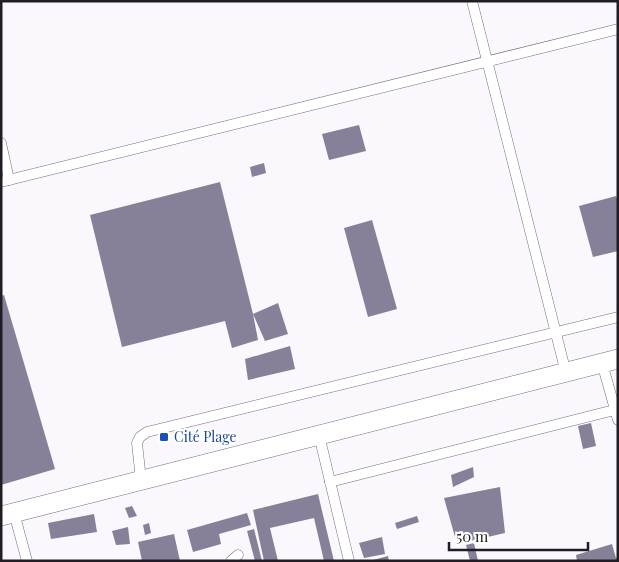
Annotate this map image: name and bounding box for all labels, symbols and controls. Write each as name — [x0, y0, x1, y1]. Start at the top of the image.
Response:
place label: Cité Plage — [174, 427, 237, 446]
marker: Cité Plage — [158, 431, 170, 443]
scale bar — [449, 520, 588, 552]
text: 50 m — [456, 526, 489, 546]

